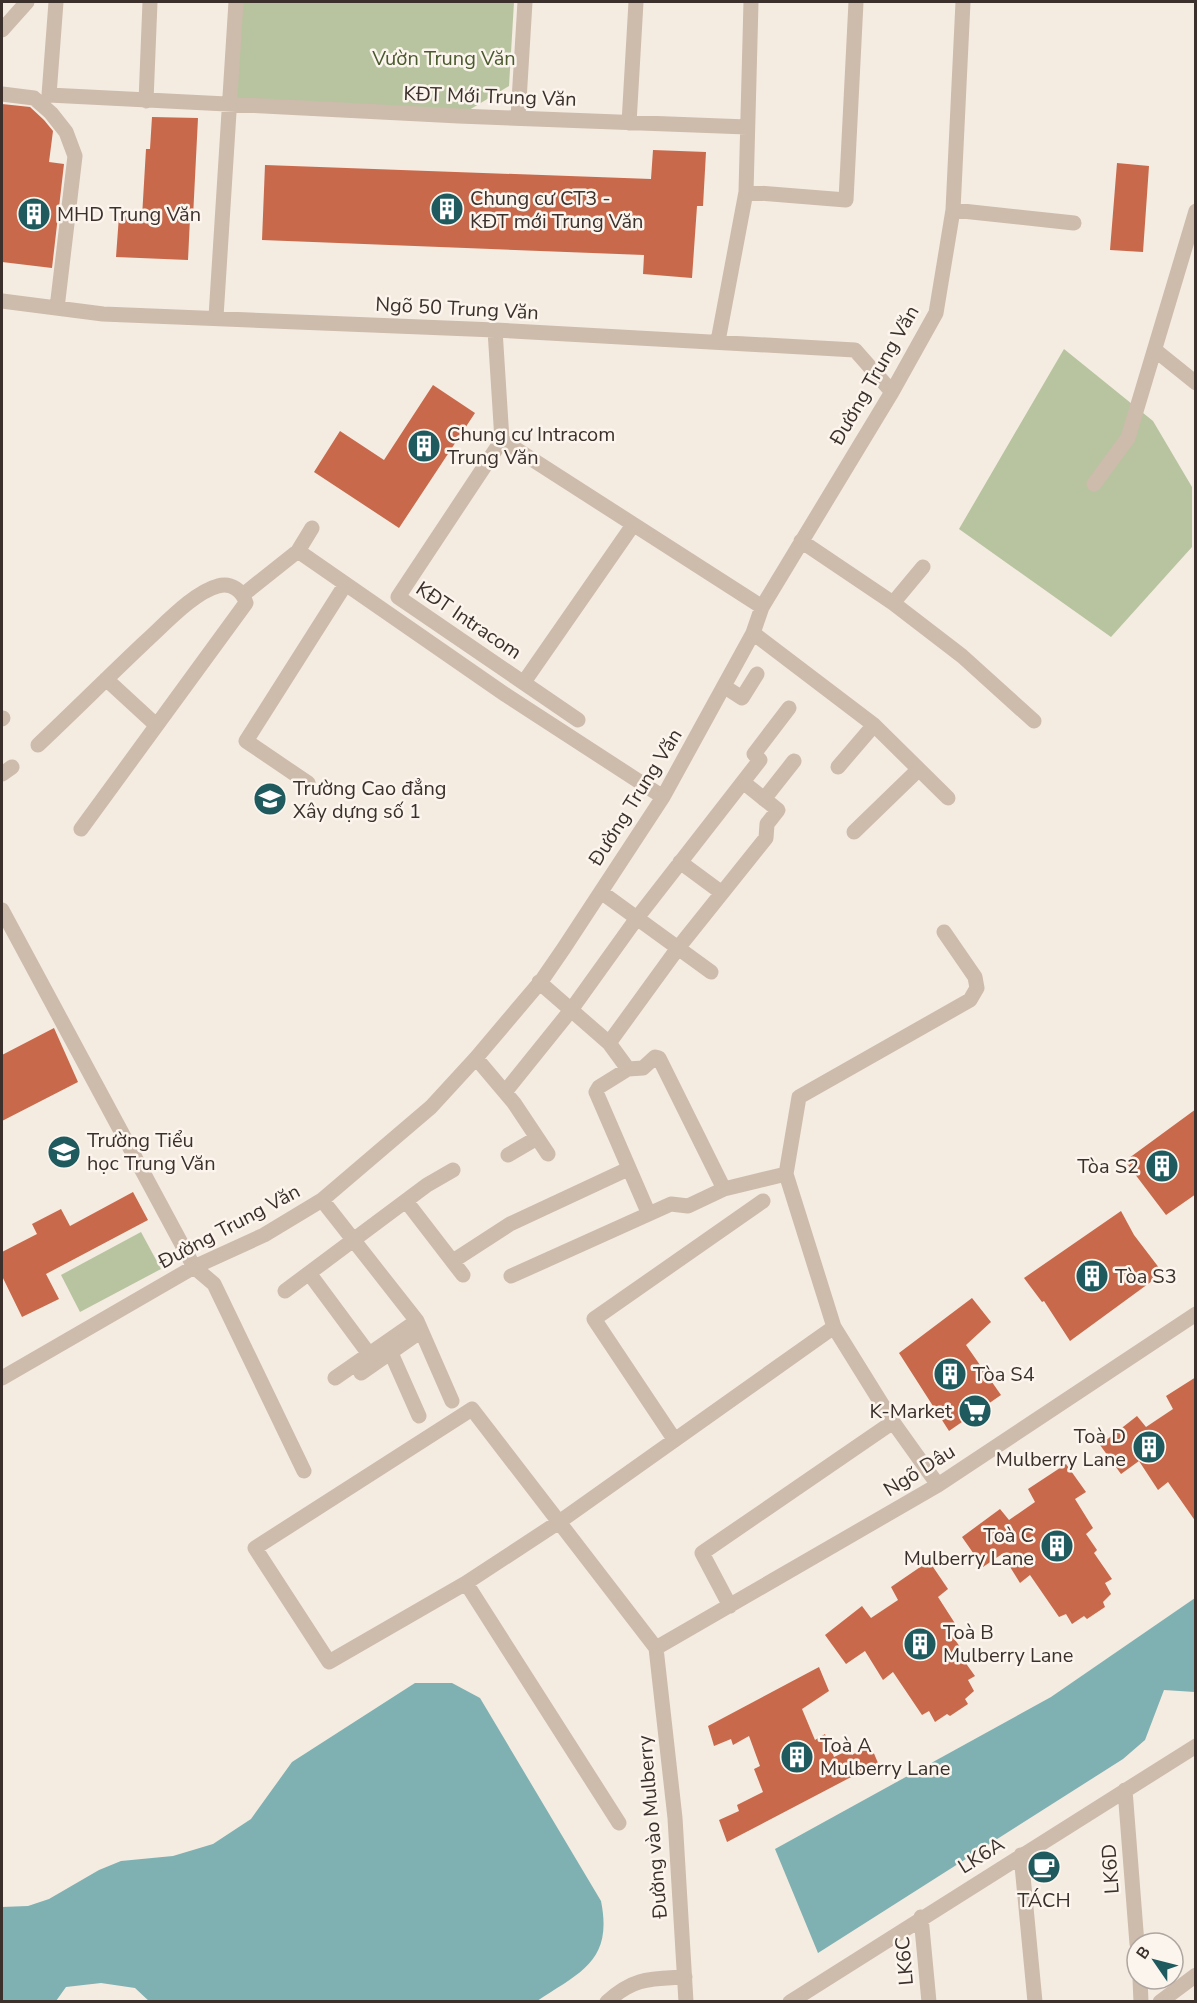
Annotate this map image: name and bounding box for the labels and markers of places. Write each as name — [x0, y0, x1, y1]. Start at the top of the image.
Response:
place label: Chung cư CT3 - KĐT mới Trung Văn — [470, 185, 643, 235]
building icon: Chung cư CT3 - KĐT mới Trung Văn — [429, 191, 465, 227]
building icon: MHD Trung Văn — [16, 196, 52, 232]
place label: MHD Trung Văn — [57, 201, 201, 228]
place label: Chung cư Intracom Trung Văn — [447, 421, 615, 471]
building icon: Chung cư Intracom Trung Văn — [406, 428, 442, 464]
place label: Trường Cao đẳng Xây dựng số 1 — [293, 775, 447, 825]
school or university icon: Trường Cao đẳng Xây dựng số 1 — [252, 781, 288, 817]
place label: Trường Tiểu học Trung Văn — [87, 1127, 216, 1177]
school or university icon: Trường Tiểu học Trung Văn — [46, 1134, 82, 1170]
building icon: Tòa S2 — [1144, 1148, 1180, 1184]
place label: Tòa S2 — [1077, 1153, 1139, 1180]
building icon: Tòa S3 — [1074, 1258, 1110, 1294]
place label: Tòa S3 — [1115, 1263, 1177, 1290]
building icon: Tòa S4 — [932, 1356, 968, 1392]
place label: Tòa S4 — [973, 1361, 1035, 1388]
supermarket icon: K-Market — [957, 1393, 993, 1429]
place label: K-Market — [869, 1398, 953, 1425]
place label: Toà D Mulberry Lane — [996, 1423, 1126, 1473]
building icon: Toà D Mulberry Lane — [1131, 1429, 1167, 1465]
place label: Toà C Mulberry Lane — [904, 1522, 1034, 1572]
building icon: Toà C Mulberry Lane — [1039, 1528, 1075, 1564]
place label: Toà B Mulberry Lane — [943, 1619, 1073, 1669]
building icon: Toà B Mulberry Lane — [902, 1626, 938, 1662]
place label: Toà A Mulberry Lane — [820, 1732, 950, 1782]
building icon: Toà A Mulberry Lane — [779, 1739, 815, 1775]
cafe icon: TÁCH — [1026, 1849, 1062, 1885]
place label: TÁCH — [1017, 1887, 1071, 1914]

